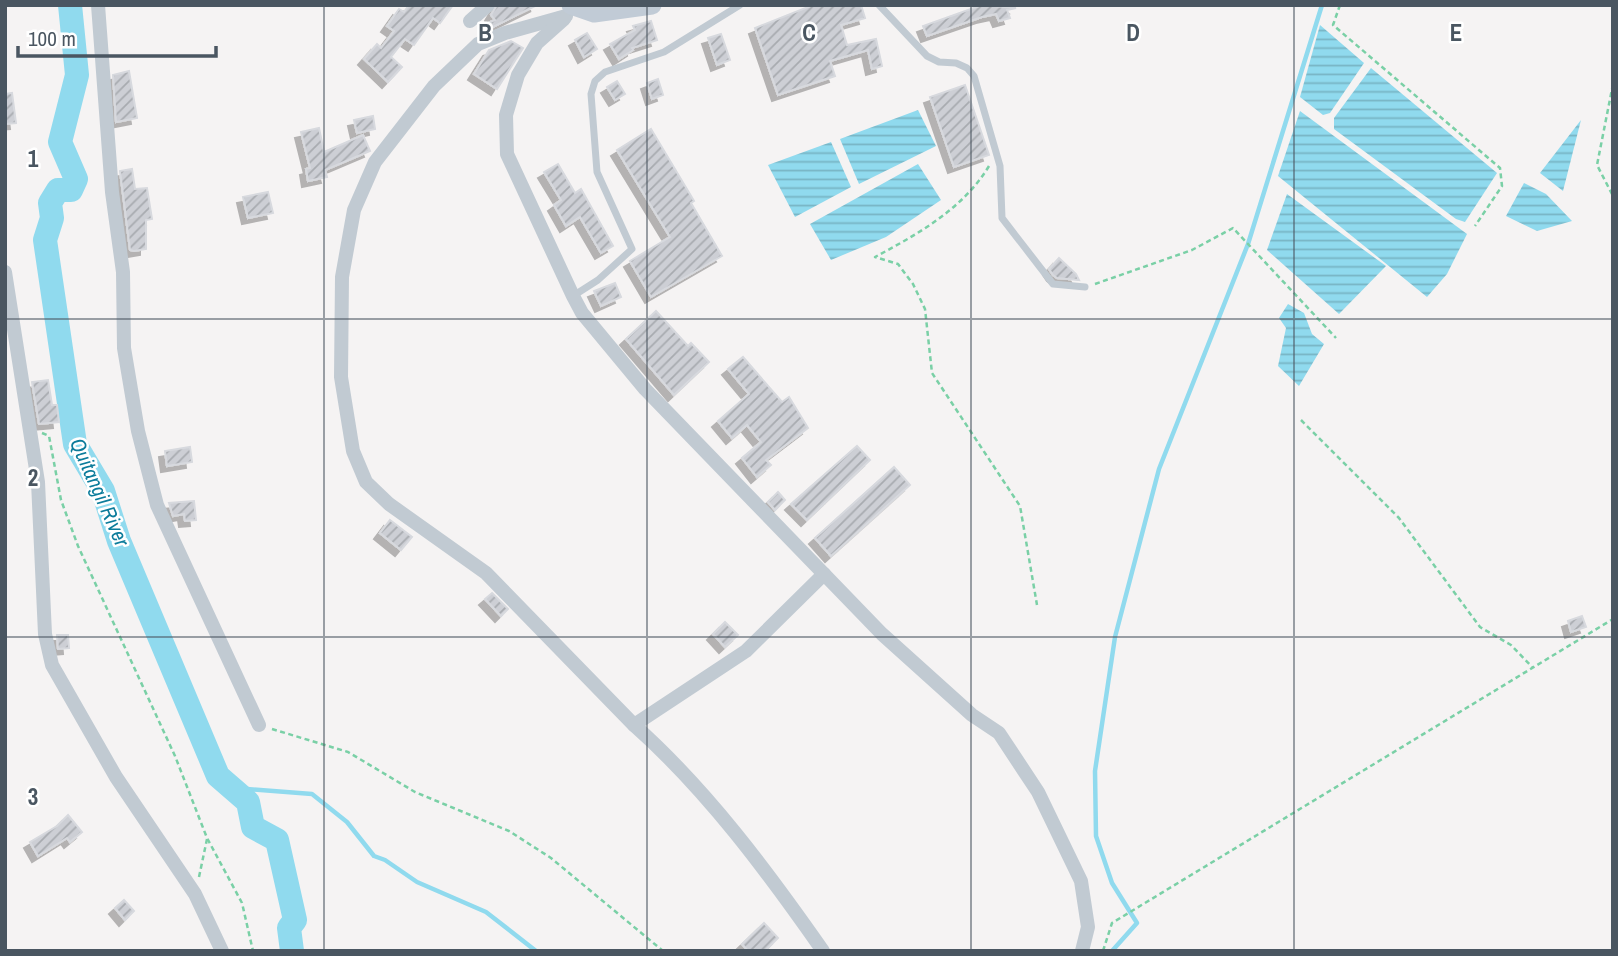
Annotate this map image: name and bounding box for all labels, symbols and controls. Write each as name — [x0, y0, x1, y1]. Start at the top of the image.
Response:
scale bar — [18, 14, 215, 58]
text: B — [478, 17, 492, 48]
text: C — [802, 17, 816, 48]
text: D — [1126, 17, 1140, 48]
text: E — [1450, 17, 1462, 48]
text: 100 m — [28, 24, 76, 53]
text: 1 — [28, 143, 39, 174]
water label: Quitangil River — [63, 433, 137, 552]
text: 2 — [28, 462, 38, 493]
text: 3 — [28, 781, 38, 812]

